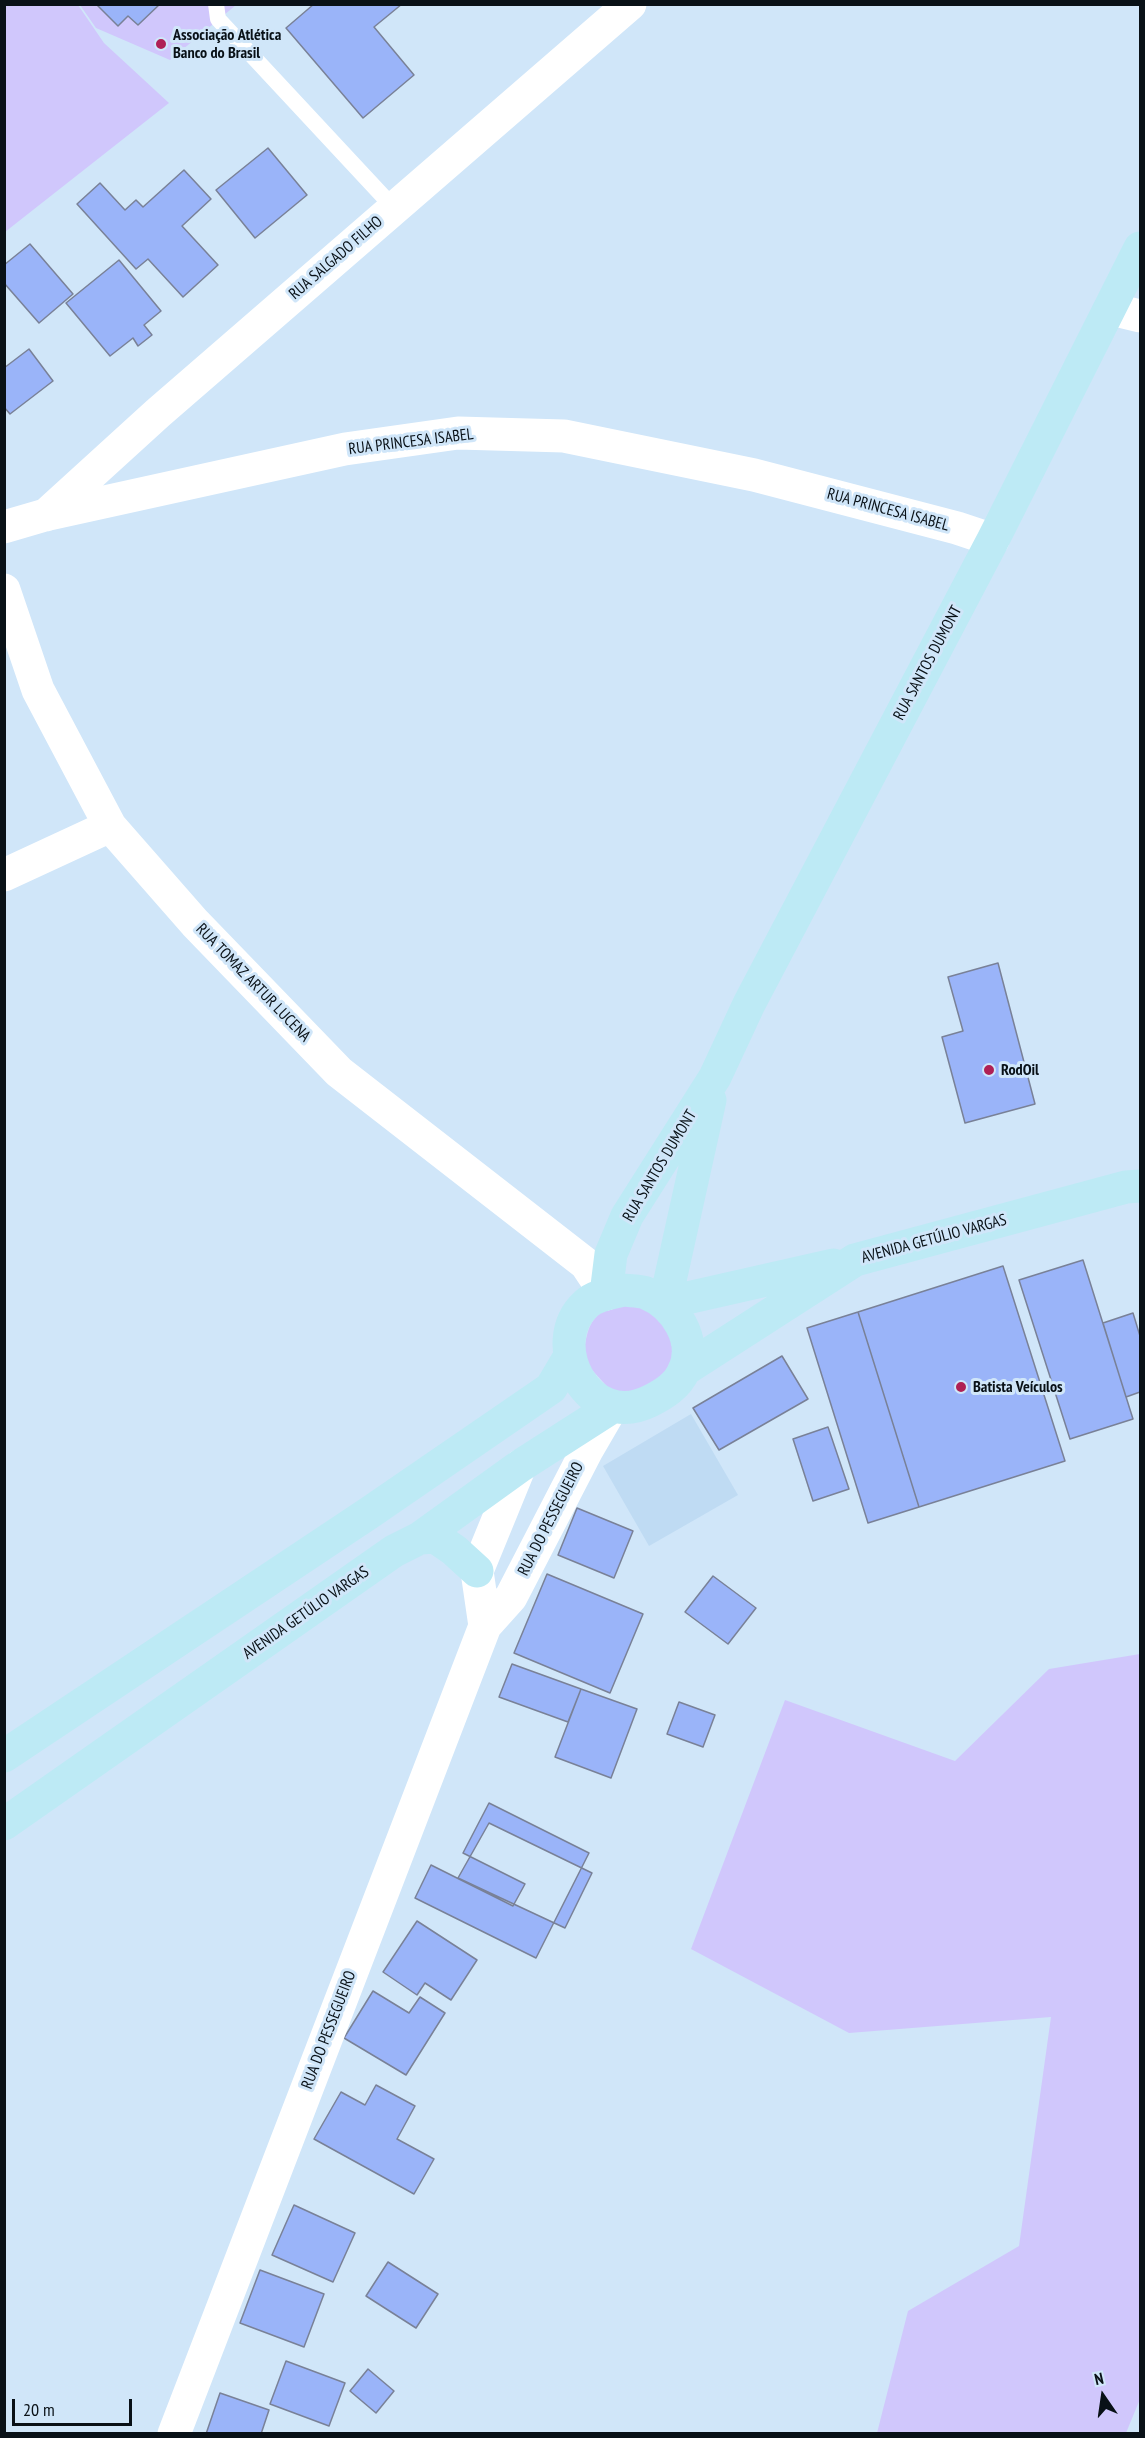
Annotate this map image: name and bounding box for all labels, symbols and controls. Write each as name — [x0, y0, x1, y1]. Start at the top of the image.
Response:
place label: Associação Atlética Banco do Brasil — [173, 25, 281, 63]
marker: Associação Atlética Banco do Brasil — [154, 37, 168, 51]
street label: RUA SALGADO FILHO — [285, 212, 387, 304]
street label: RUA PRINCESA ISABEL — [348, 425, 474, 459]
street label: RUA PRINCESA ISABEL — [825, 485, 951, 535]
street label: RUA SANTOS DUMONT — [890, 602, 966, 724]
street label: RUA TOMAZ ARTUR LUCENA — [192, 920, 314, 1046]
place label: RodOil — [1001, 1060, 1039, 1080]
marker: RodOil — [982, 1063, 996, 1077]
street label: RUA SANTOS DUMONT — [619, 1107, 701, 1225]
street label: AVENIDA GETÚLIO VARGAS — [859, 1210, 1009, 1268]
place label: Batista Veículos — [973, 1377, 1063, 1397]
marker: Batista Veículos — [954, 1380, 968, 1394]
street label: RUA DO PESSEGUEIRO — [514, 1459, 588, 1579]
street label: AVENIDA GETÚLIO VARGAS — [239, 1562, 373, 1664]
street label: RUA DO PESSEGUEIRO — [298, 1968, 360, 2092]
north arrow — [1073, 2366, 1133, 2426]
text: N — [1092, 2368, 1105, 2389]
scale bar — [15, 2387, 135, 2425]
text: 20 m — [23, 2398, 55, 2421]

